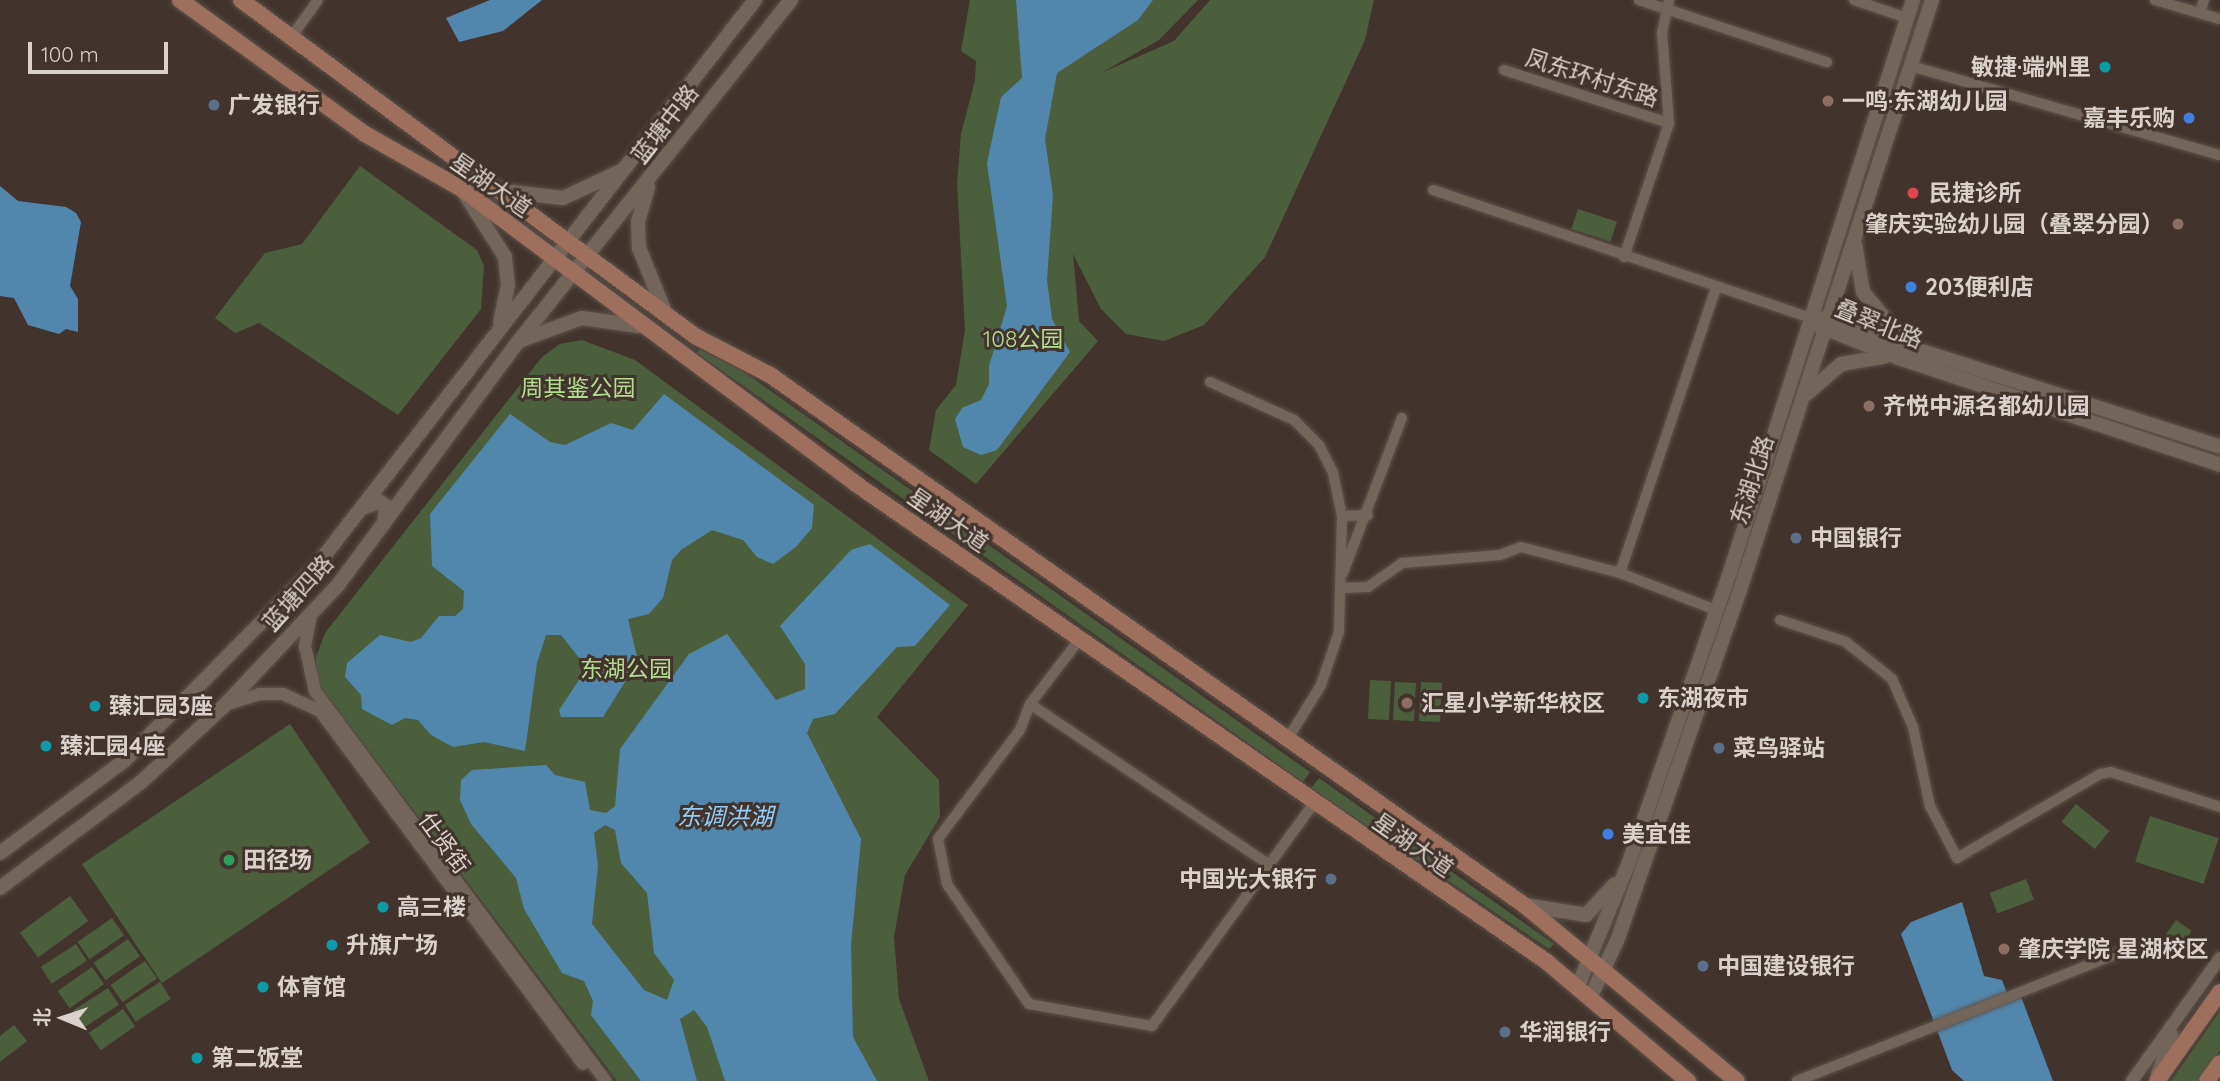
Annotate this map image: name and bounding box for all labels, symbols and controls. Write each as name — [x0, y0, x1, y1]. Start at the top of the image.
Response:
scale bar — [32, 28, 172, 72]
text: 100 m — [41, 41, 99, 67]
street label: 凤东环村东路 — [1522, 44, 1662, 112]
place label: 敏捷·端州里 — [1971, 53, 2091, 81]
marker: 敏捷·端州里 — [2097, 59, 2113, 75]
street label: 蓝塘中路 — [626, 79, 704, 169]
place label: 一鸣·东湖幼儿园 — [1842, 87, 2008, 115]
place label: 广发银行 — [228, 91, 320, 119]
marker: 一鸣·东湖幼儿园 — [1820, 93, 1836, 109]
marker: 广发银行 — [206, 97, 222, 113]
place label: 嘉丰乐购 — [2083, 104, 2175, 132]
marker: 嘉丰乐购 — [2181, 110, 2197, 126]
street label: 星湖大道 — [445, 147, 537, 223]
place label: 民捷诊所 — [1929, 179, 2021, 207]
marker: 民捷诊所 — [1903, 183, 1923, 203]
place label: 肇庆实验幼儿园（叠翠分园） — [1865, 210, 2164, 238]
marker: 肇庆实验幼儿园（叠翠分园） — [2170, 216, 2186, 232]
place label: 203便利店 — [1925, 273, 2034, 301]
marker: 203便利店 — [1903, 279, 1919, 295]
street label: 叠翠北路 — [1831, 294, 1927, 354]
park label: 108公园 — [983, 325, 1063, 353]
park label: 周其鉴公园 — [521, 374, 635, 402]
place label: 齐悦中源名都幼儿园 — [1883, 392, 2090, 420]
marker: 齐悦中源名都幼儿园 — [1861, 398, 1877, 414]
street label: 东湖北路 — [1725, 432, 1779, 528]
street label: 星湖大道 — [902, 482, 994, 558]
place label: 中国银行 — [1810, 524, 1902, 552]
marker: 中国银行 — [1788, 530, 1804, 546]
street label: 蓝塘四路 — [257, 550, 339, 636]
park label: 东湖公园 — [580, 655, 672, 683]
place label: 东湖夜市 — [1657, 684, 1749, 712]
place label: 汇星小学新华校区 — [1421, 689, 1605, 717]
marker: 东湖夜市 — [1635, 690, 1651, 706]
place label: 臻汇园3座 — [109, 692, 213, 720]
marker: 汇星小学新华校区 — [1399, 695, 1415, 711]
marker: 臻汇园3座 — [87, 698, 103, 714]
place label: 臻汇园4座 — [60, 732, 166, 760]
place label: 菜鸟驿站 — [1733, 734, 1825, 762]
marker: 臻汇园4座 — [38, 738, 54, 754]
marker: 菜鸟驿站 — [1711, 740, 1727, 756]
water label: 东调洪湖 — [677, 803, 773, 831]
street label: 仕贤街 — [413, 807, 475, 879]
street label: 星湖大道 — [1367, 807, 1459, 883]
place label: 美宜佳 — [1622, 820, 1691, 848]
marker: 美宜佳 — [1600, 826, 1616, 842]
place label: 田径场 — [243, 846, 312, 874]
marker: 田径场 — [221, 852, 237, 868]
place label: 中国光大银行 — [1179, 865, 1317, 893]
marker: 中国光大银行 — [1323, 871, 1339, 887]
place label: 高三楼 — [397, 893, 466, 921]
marker: 高三楼 — [375, 899, 391, 915]
place label: 升旗广场 — [346, 931, 438, 959]
place label: 肇庆学院 星湖校区 — [2018, 935, 2208, 963]
marker: 升旗广场 — [324, 937, 340, 953]
marker: 肇庆学院 星湖校区 — [1996, 941, 2012, 957]
place label: 中国建设银行 — [1717, 952, 1855, 980]
marker: 中国建设银行 — [1695, 958, 1711, 974]
place label: 体育馆 — [277, 973, 346, 1001]
marker: 体育馆 — [255, 979, 271, 995]
north arrow — [28, 983, 98, 1053]
text: 北 — [30, 1007, 54, 1027]
place label: 华润银行 — [1519, 1018, 1611, 1046]
marker: 华润银行 — [1497, 1024, 1513, 1040]
place label: 第二饭堂 — [211, 1044, 303, 1072]
marker: 第二饭堂 — [189, 1050, 205, 1066]

